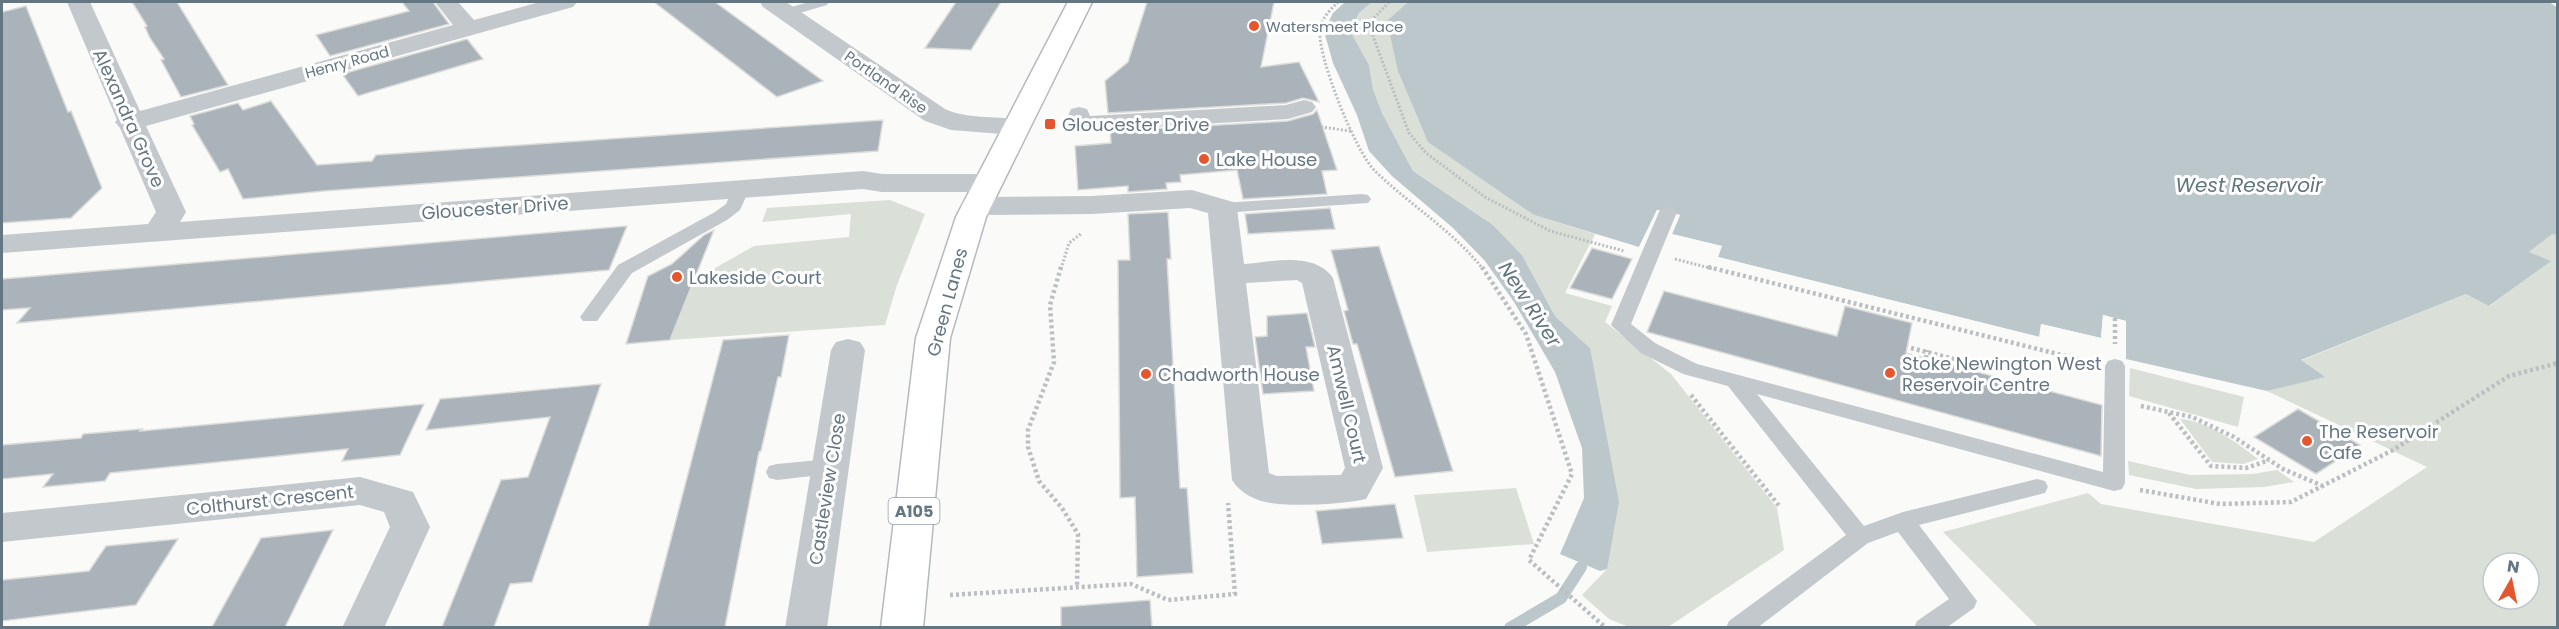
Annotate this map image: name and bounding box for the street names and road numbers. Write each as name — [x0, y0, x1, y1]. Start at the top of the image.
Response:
street label: Henry Road — [303, 41, 391, 83]
street label: Alexandra Grove — [87, 45, 171, 191]
street label: Portland Rise — [840, 46, 932, 118]
street label: Gloucester Drive — [421, 190, 569, 226]
street label: Green Lanes — [921, 245, 973, 359]
street label: Amwell Court — [1321, 342, 1373, 466]
street label: Castleview Close — [803, 411, 851, 567]
street label: Colthurst Crescent — [185, 479, 355, 521]
road number: A105 — [888, 498, 940, 524]

